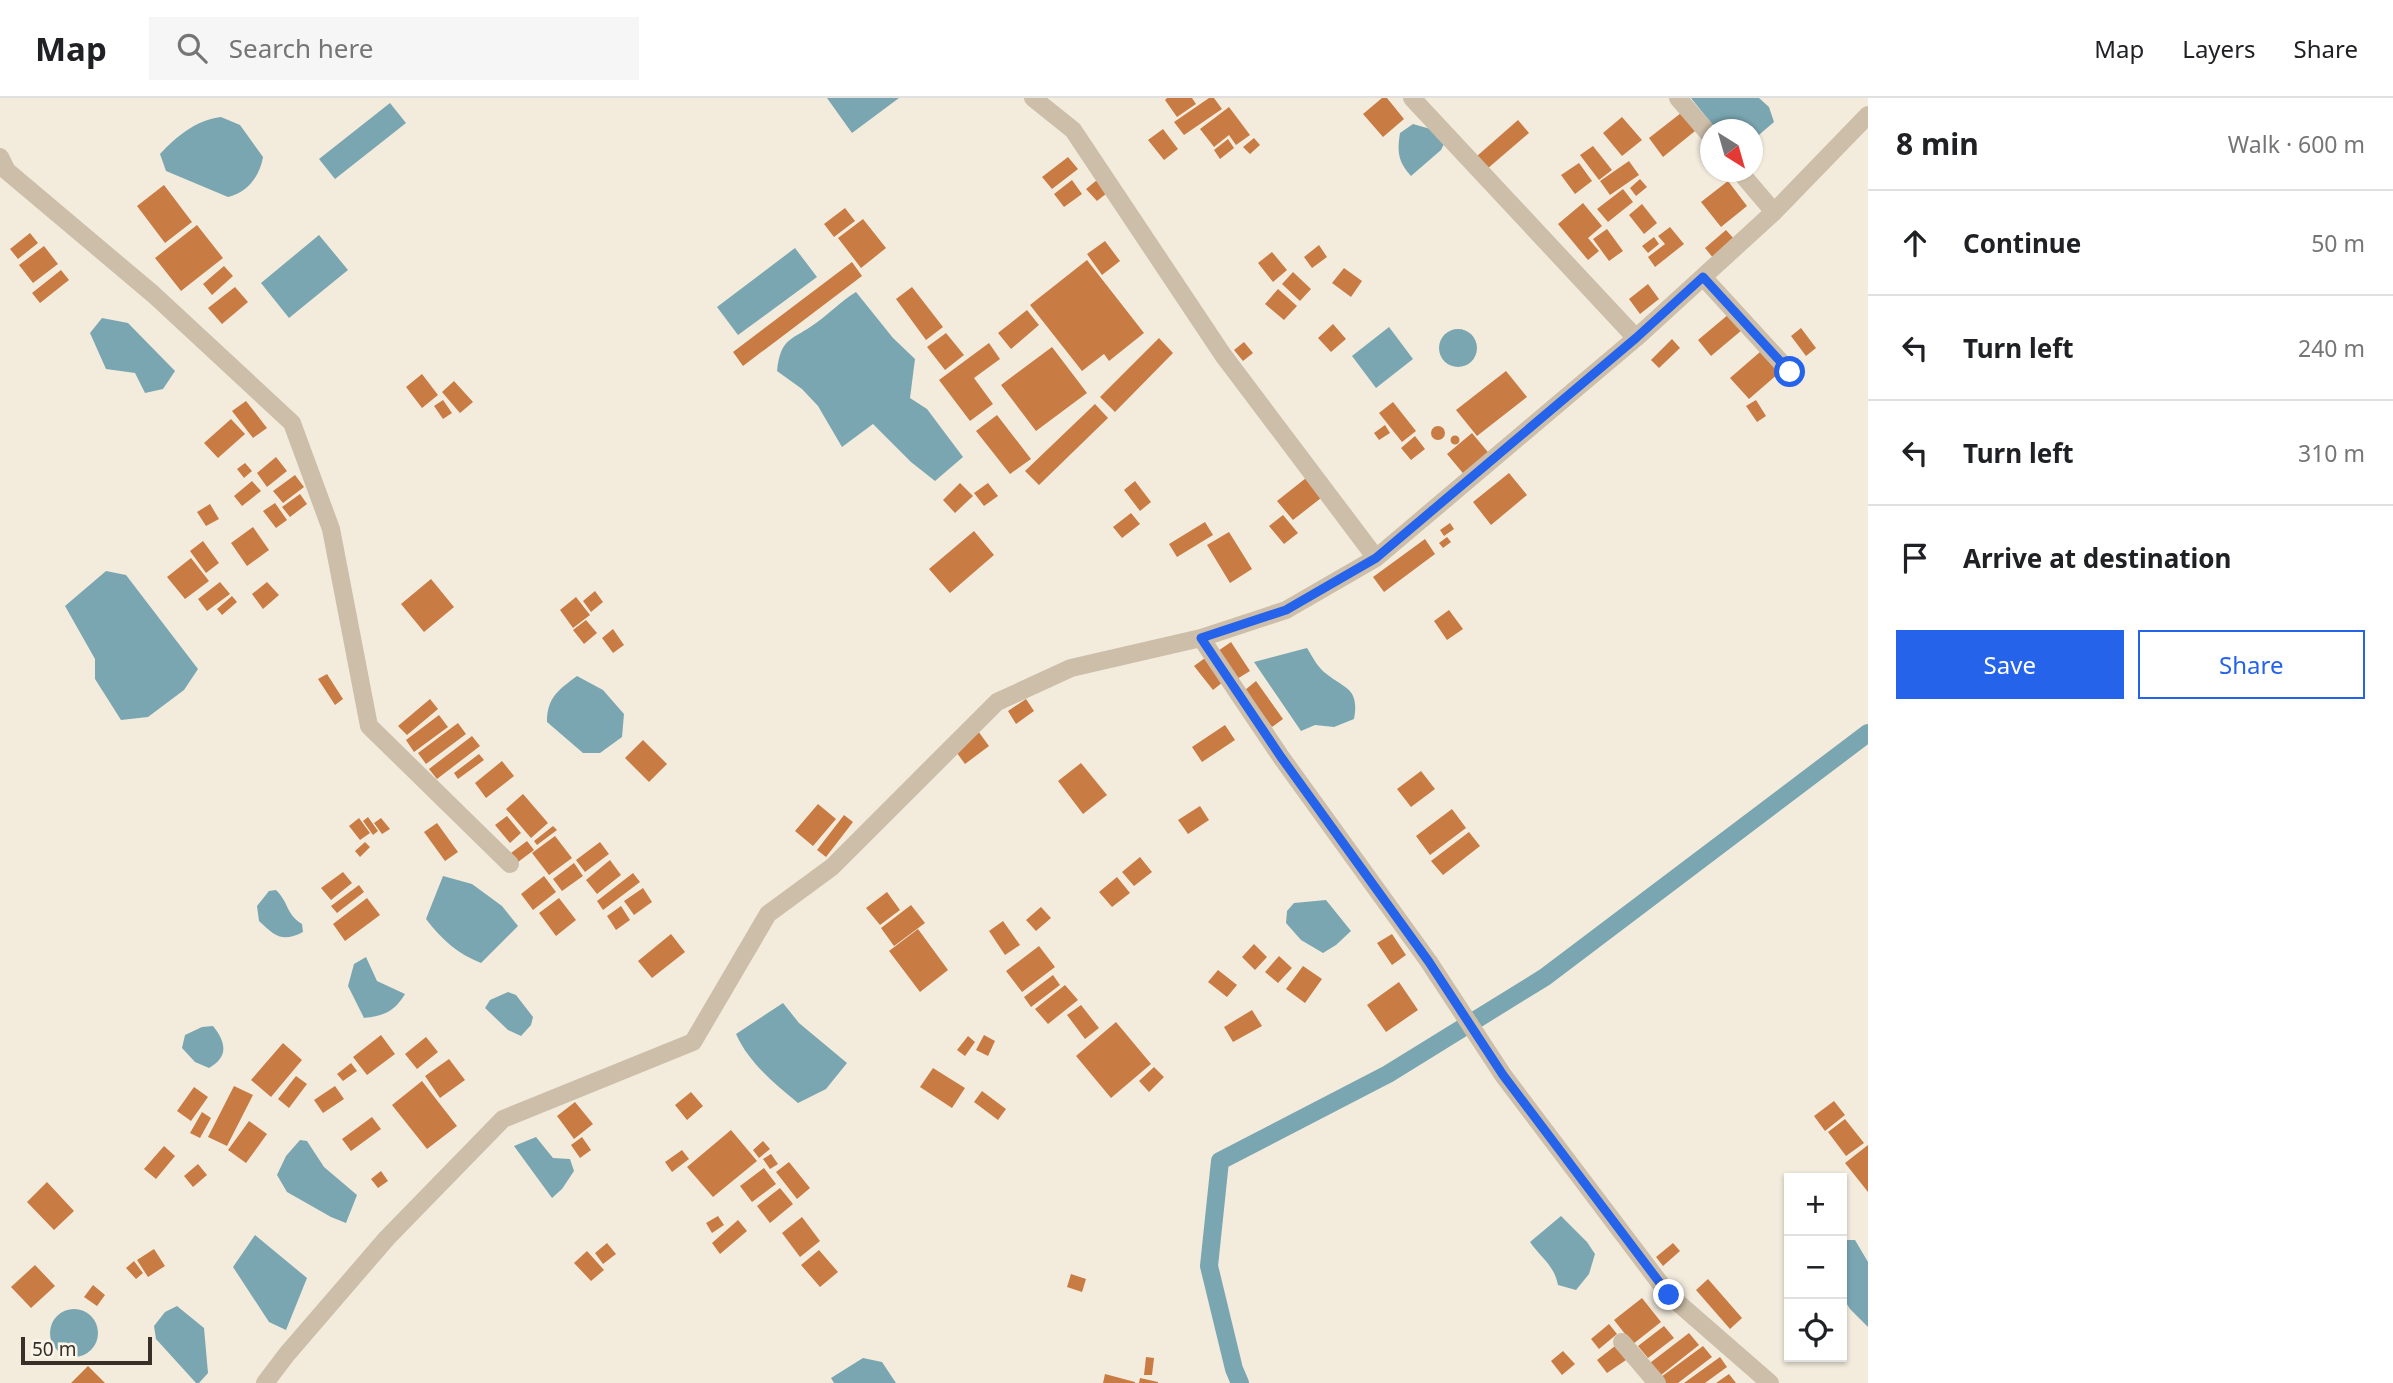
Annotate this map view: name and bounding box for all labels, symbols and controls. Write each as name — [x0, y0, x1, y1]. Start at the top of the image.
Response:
search box — [149, 17, 639, 80]
text: Map — [35, 26, 107, 71]
icon: search — [173, 29, 211, 67]
text: Search here — [229, 30, 373, 66]
text: Map — [2094, 32, 2144, 65]
text: Layers — [2182, 32, 2256, 65]
text: Share — [2294, 32, 2358, 65]
north arrow — [1700, 119, 1763, 182]
text: 8 min — [1896, 123, 1979, 164]
text: Walk · 600 m — [2228, 128, 2365, 160]
icon: ahead — [1896, 224, 1934, 262]
text: Continue — [1963, 225, 2081, 261]
text: 50 m — [2311, 227, 2365, 259]
icon: left — [1896, 329, 1934, 367]
text: Turn left — [1963, 330, 2074, 366]
text: 240 m — [2298, 332, 2365, 364]
route start — [1774, 356, 1805, 387]
icon: left — [1896, 434, 1934, 472]
text: Turn left — [1963, 435, 2074, 471]
text: 310 m — [2298, 437, 2365, 469]
icon: arrive — [1896, 539, 1934, 577]
text: Arrive at destination — [1963, 540, 2232, 576]
button: Save — [1896, 630, 2124, 699]
button: Share — [2138, 630, 2365, 699]
map controls — [1784, 1173, 1847, 1362]
button: + — [1784, 1173, 1847, 1236]
button: − — [1784, 1236, 1847, 1299]
route end — [1653, 1279, 1684, 1310]
button: locate — [1784, 1299, 1847, 1362]
scale bar — [21, 1334, 152, 1366]
text: 50 m — [32, 1336, 76, 1362]

